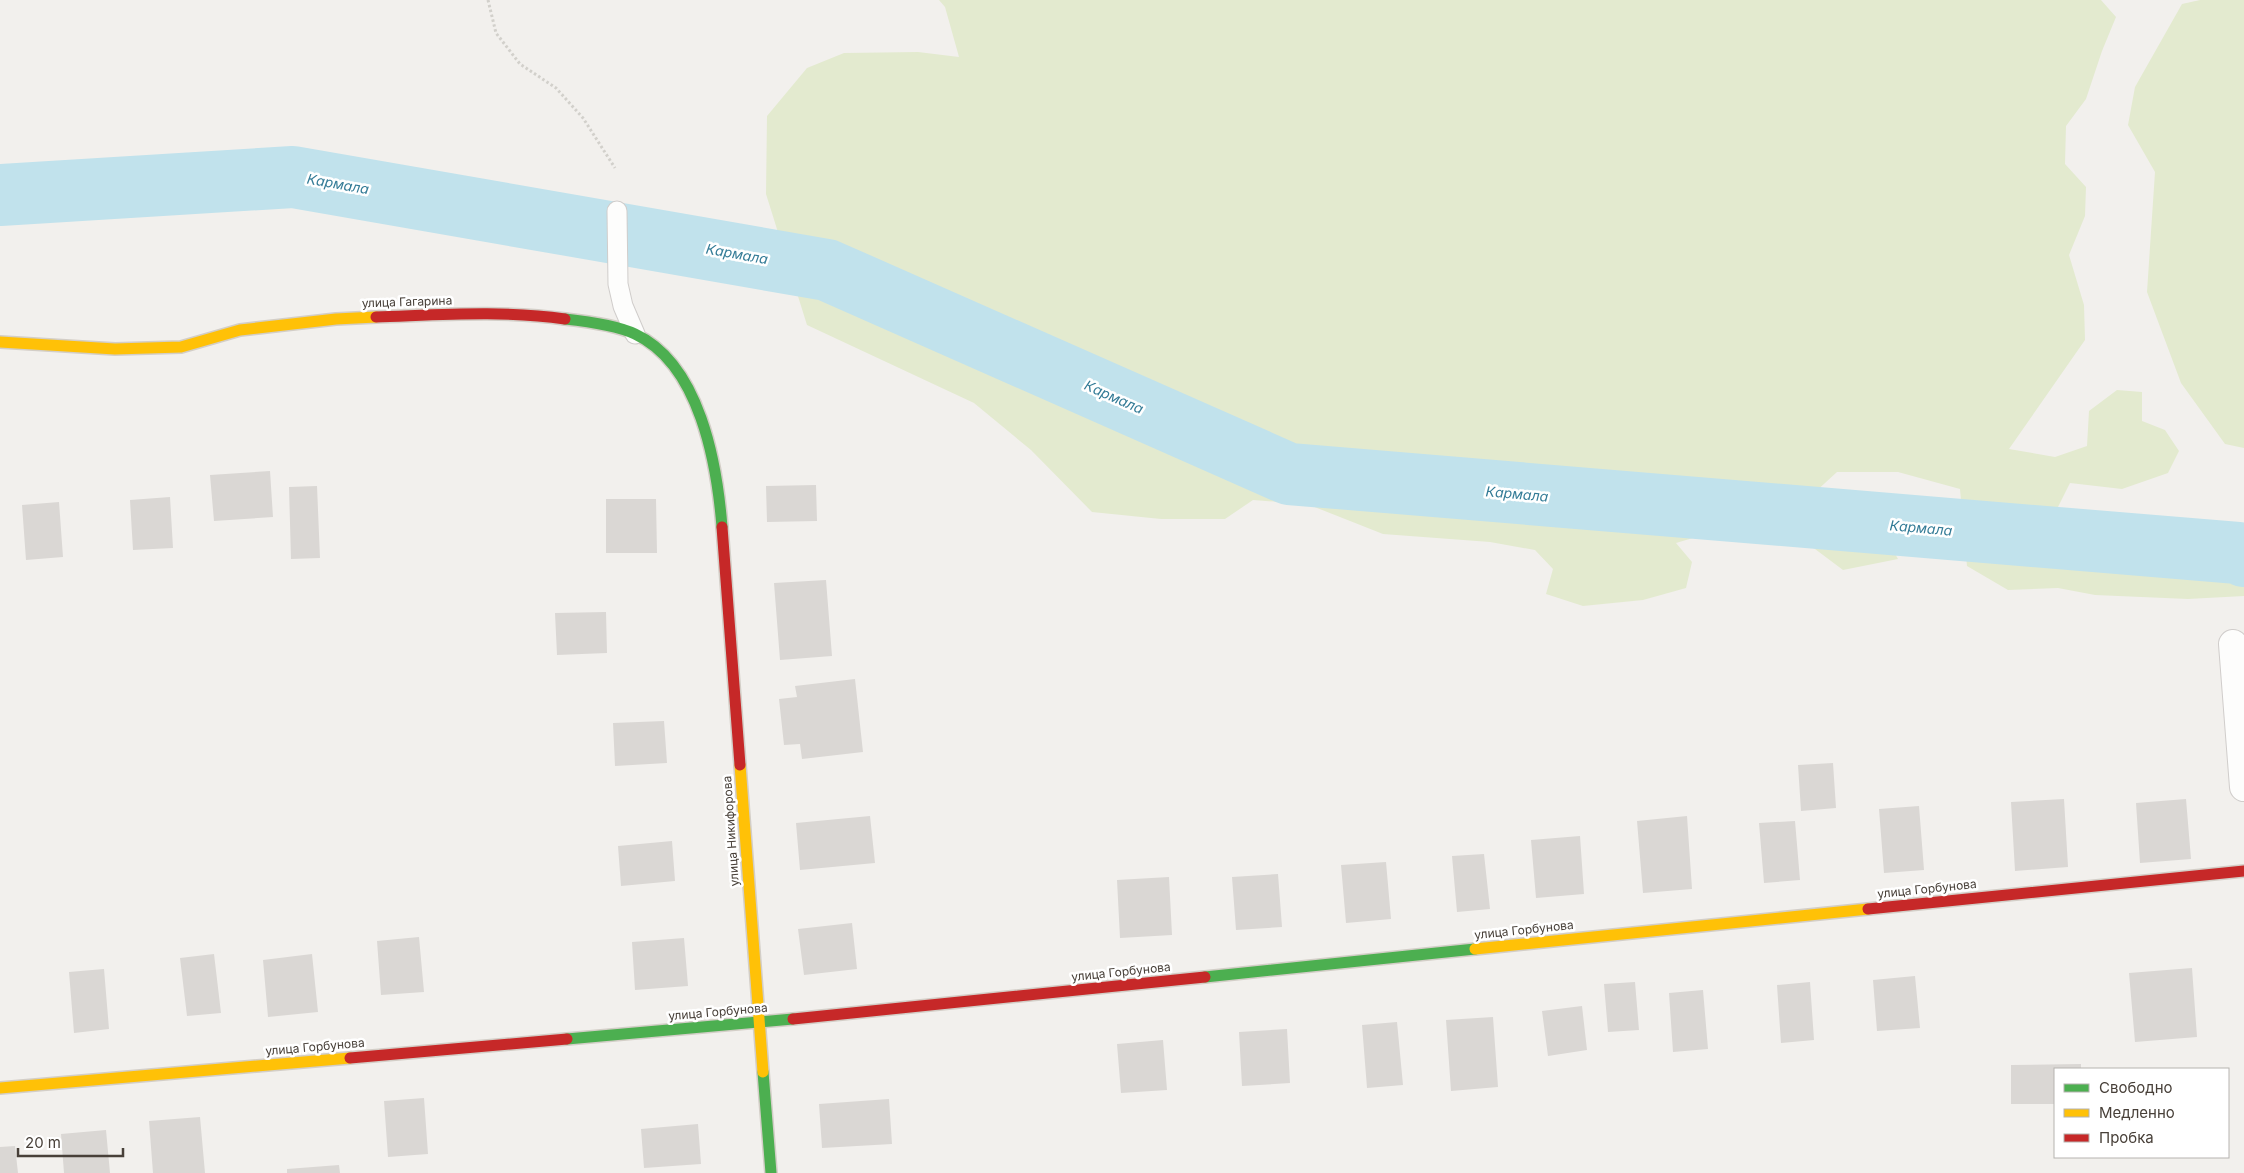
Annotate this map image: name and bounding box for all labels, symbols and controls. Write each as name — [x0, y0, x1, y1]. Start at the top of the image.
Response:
water label: Кармала — [306, 170, 371, 197]
water label: Кармала — [705, 240, 770, 267]
street label: улица Гагарина — [361, 292, 452, 311]
water label: Кармала — [1082, 376, 1147, 417]
water label: Кармала — [1485, 482, 1549, 505]
water label: Кармала — [1889, 516, 1953, 539]
street label: улица Никифорова — [719, 775, 742, 887]
street label: улица Горбунова — [1877, 876, 1977, 901]
street label: улица Горбунова — [1474, 917, 1574, 942]
street label: улица Горбунова — [1071, 959, 1171, 984]
street label: улица Горбунова — [668, 1000, 768, 1023]
street label: улица Горбунова — [265, 1035, 365, 1058]
legend — [2054, 1068, 2229, 1158]
text: Свободно — [2099, 1078, 2173, 1097]
text: Медленно — [2099, 1103, 2175, 1122]
scale bar — [18, 1126, 122, 1158]
text: Пробка — [2099, 1128, 2154, 1147]
text: 20 m — [25, 1133, 61, 1152]

